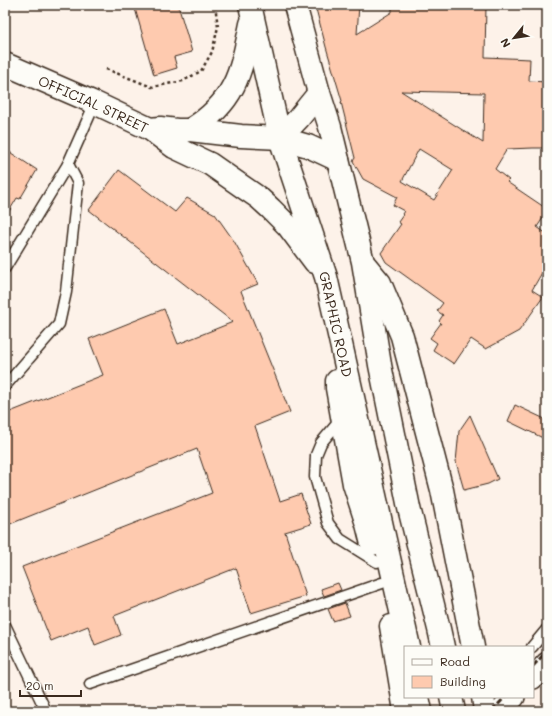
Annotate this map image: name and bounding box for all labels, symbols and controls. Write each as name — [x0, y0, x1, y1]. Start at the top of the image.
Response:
north arrow — [494, 18, 534, 58]
text: N — [496, 36, 513, 51]
street label: OFFICIAL STREET — [36, 70, 152, 137]
street label: GRAPHIC ROAD — [315, 269, 358, 379]
legend — [404, 646, 534, 698]
text: Road — [440, 653, 470, 669]
scale bar — [20, 672, 81, 698]
text: Building — [440, 673, 486, 689]
text: 20 m — [26, 677, 54, 693]

